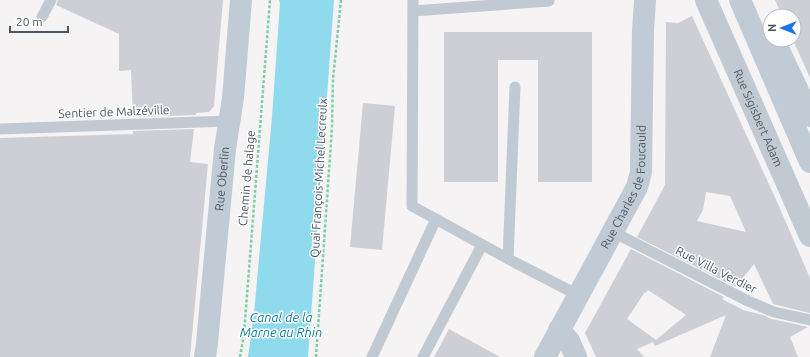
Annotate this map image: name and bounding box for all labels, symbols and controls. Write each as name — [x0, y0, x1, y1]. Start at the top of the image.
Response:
scale bar — [10, 8, 68, 34]
north arrow — [762, 8, 802, 48]
text: 20 m — [16, 15, 43, 28]
text: N — [766, 24, 778, 32]
street label: Rue Sigisbert Adam — [731, 67, 786, 169]
street label: Quai François-Michel Lecreulx — [308, 98, 329, 258]
street label: Sentier de Malzéville — [58, 103, 170, 120]
street label: Rue Charles de Foucauld — [598, 125, 648, 251]
street label: Chemin de halage — [236, 130, 257, 226]
street label: Rue Oberlin — [212, 146, 231, 211]
street label: Rue Villa Verdier — [673, 243, 759, 296]
water label: Canal de la Marne au Rhin — [240, 310, 322, 339]

